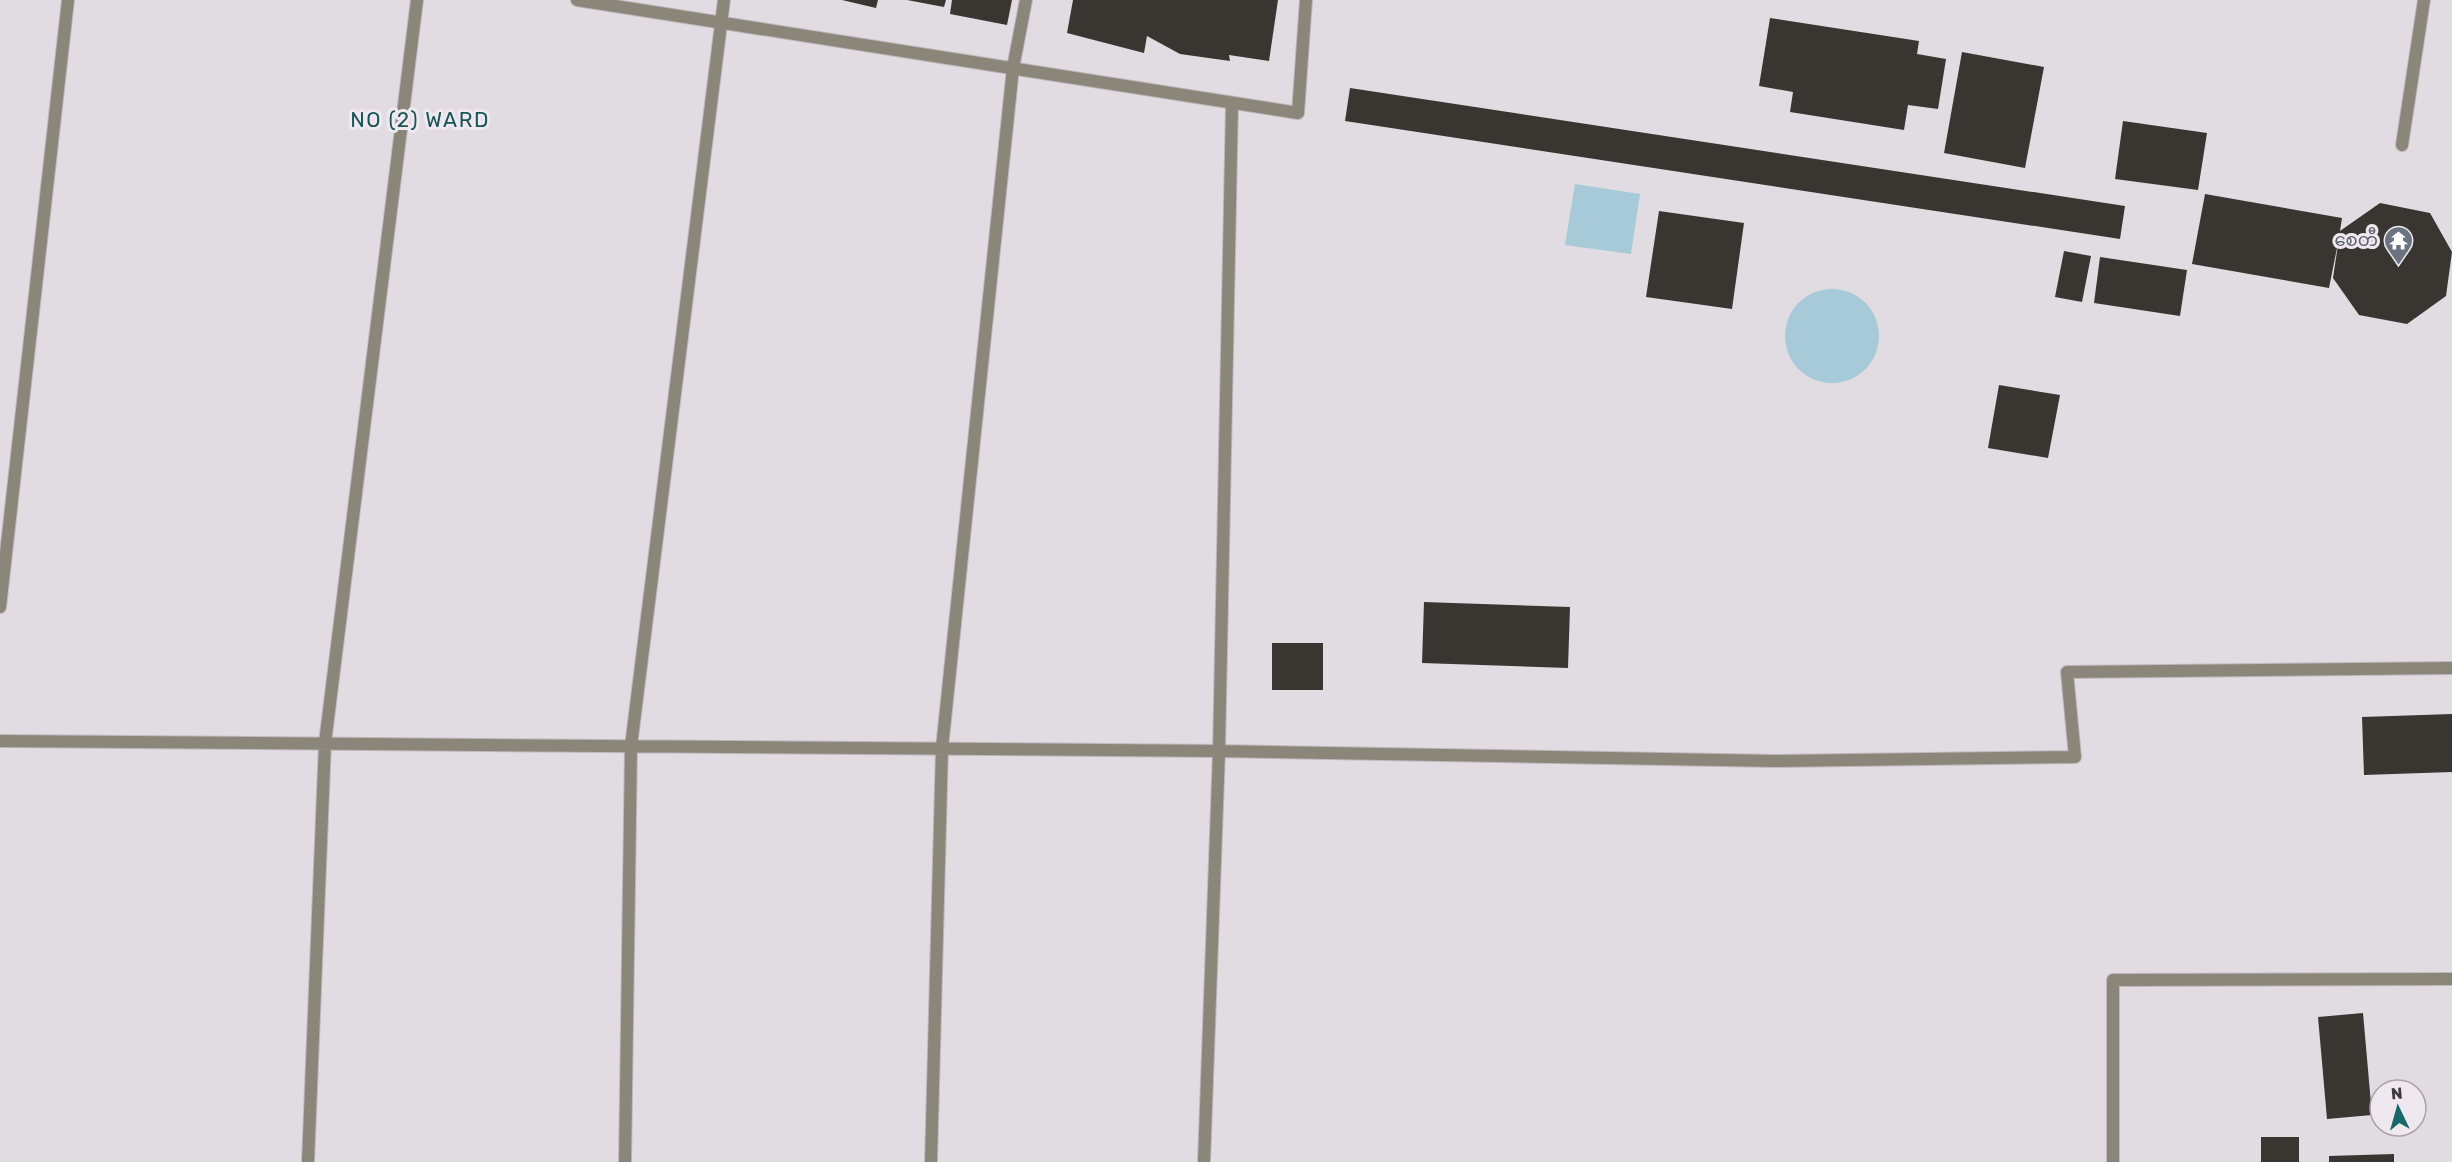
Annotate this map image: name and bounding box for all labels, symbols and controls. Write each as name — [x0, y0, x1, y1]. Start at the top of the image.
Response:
district label: NO (2) WARD — [350, 107, 490, 132]
temple icon: စေတီ — [2383, 224, 2415, 266]
place label: စေတီ — [2335, 226, 2378, 251]
north arrow — [2368, 1078, 2428, 1138]
text: N — [2390, 1084, 2403, 1104]

